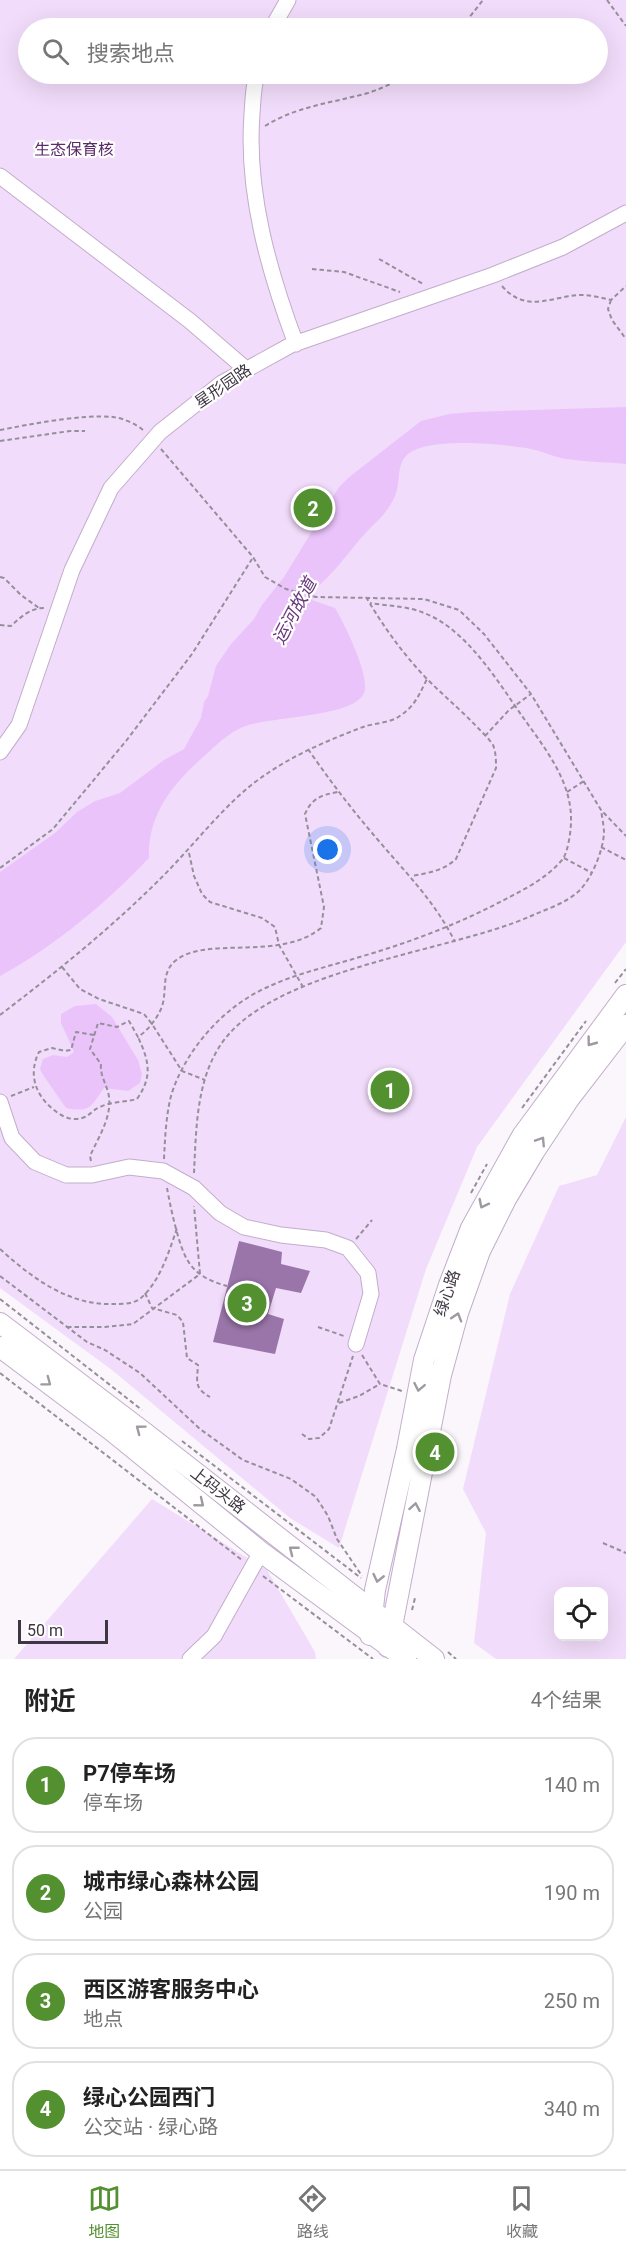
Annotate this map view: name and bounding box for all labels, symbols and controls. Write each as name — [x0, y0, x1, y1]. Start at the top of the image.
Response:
search box — [18, 18, 608, 84]
icon: search — [39, 35, 72, 68]
text: 搜索地点 — [87, 41, 175, 66]
park label: 生态保育核 — [34, 140, 114, 159]
street label: 星形园路 — [191, 360, 255, 412]
pin: 2 — [294, 486, 332, 530]
water label: 运河故道 — [268, 572, 322, 648]
your location — [313, 835, 342, 864]
one-way arrow — [587, 1035, 598, 1046]
pin: 1 — [370, 1068, 410, 1112]
one-way arrow — [534, 1137, 545, 1148]
one-way arrow — [479, 1198, 491, 1209]
street label: 绿心路 — [430, 1267, 464, 1319]
pin: 3 — [228, 1280, 266, 1326]
one-way arrow — [450, 1312, 462, 1323]
one-way arrow — [40, 1375, 51, 1386]
one-way arrow — [413, 1382, 426, 1392]
one-way arrow — [136, 1425, 147, 1436]
pin: 4 — [416, 1430, 454, 1474]
street label: 上码头路 — [187, 1463, 249, 1517]
one-way arrow — [193, 1495, 204, 1506]
one-way arrow — [408, 1502, 421, 1512]
one-way arrow — [289, 1546, 300, 1557]
one-way arrow — [372, 1573, 385, 1583]
map controls — [554, 1587, 608, 1641]
button: locate — [554, 1587, 608, 1641]
scale bar — [18, 1617, 108, 1644]
text: 50 m — [27, 1621, 63, 1640]
text: 附近 — [24, 1686, 76, 1716]
text: 4个结果 — [531, 1688, 602, 1712]
text: P7停车场 — [83, 1761, 176, 1786]
text: 1 — [40, 1773, 51, 1797]
text: 140 m — [544, 1773, 600, 1797]
text: 停车场 — [83, 1791, 143, 1815]
text: 城市绿心森林公园 — [83, 1869, 259, 1894]
text: 2 — [40, 1881, 51, 1905]
text: 190 m — [544, 1881, 600, 1905]
text: 公园 — [83, 1899, 123, 1923]
text: 西区游客服务中心 — [83, 1977, 259, 2002]
text: 3 — [40, 1989, 51, 2013]
text: 250 m — [544, 1989, 600, 2013]
text: 地点 — [83, 2007, 123, 2031]
text: 绿心公园西门 — [83, 2085, 215, 2110]
text: 4 — [40, 2097, 51, 2121]
text: 340 m — [544, 2097, 600, 2121]
text: 公交站 · 绿心路 — [83, 2115, 218, 2139]
tab: 地图 — [88, 2182, 121, 2242]
tab: 路线 — [296, 2182, 329, 2242]
tab: 收藏 — [505, 2182, 538, 2242]

